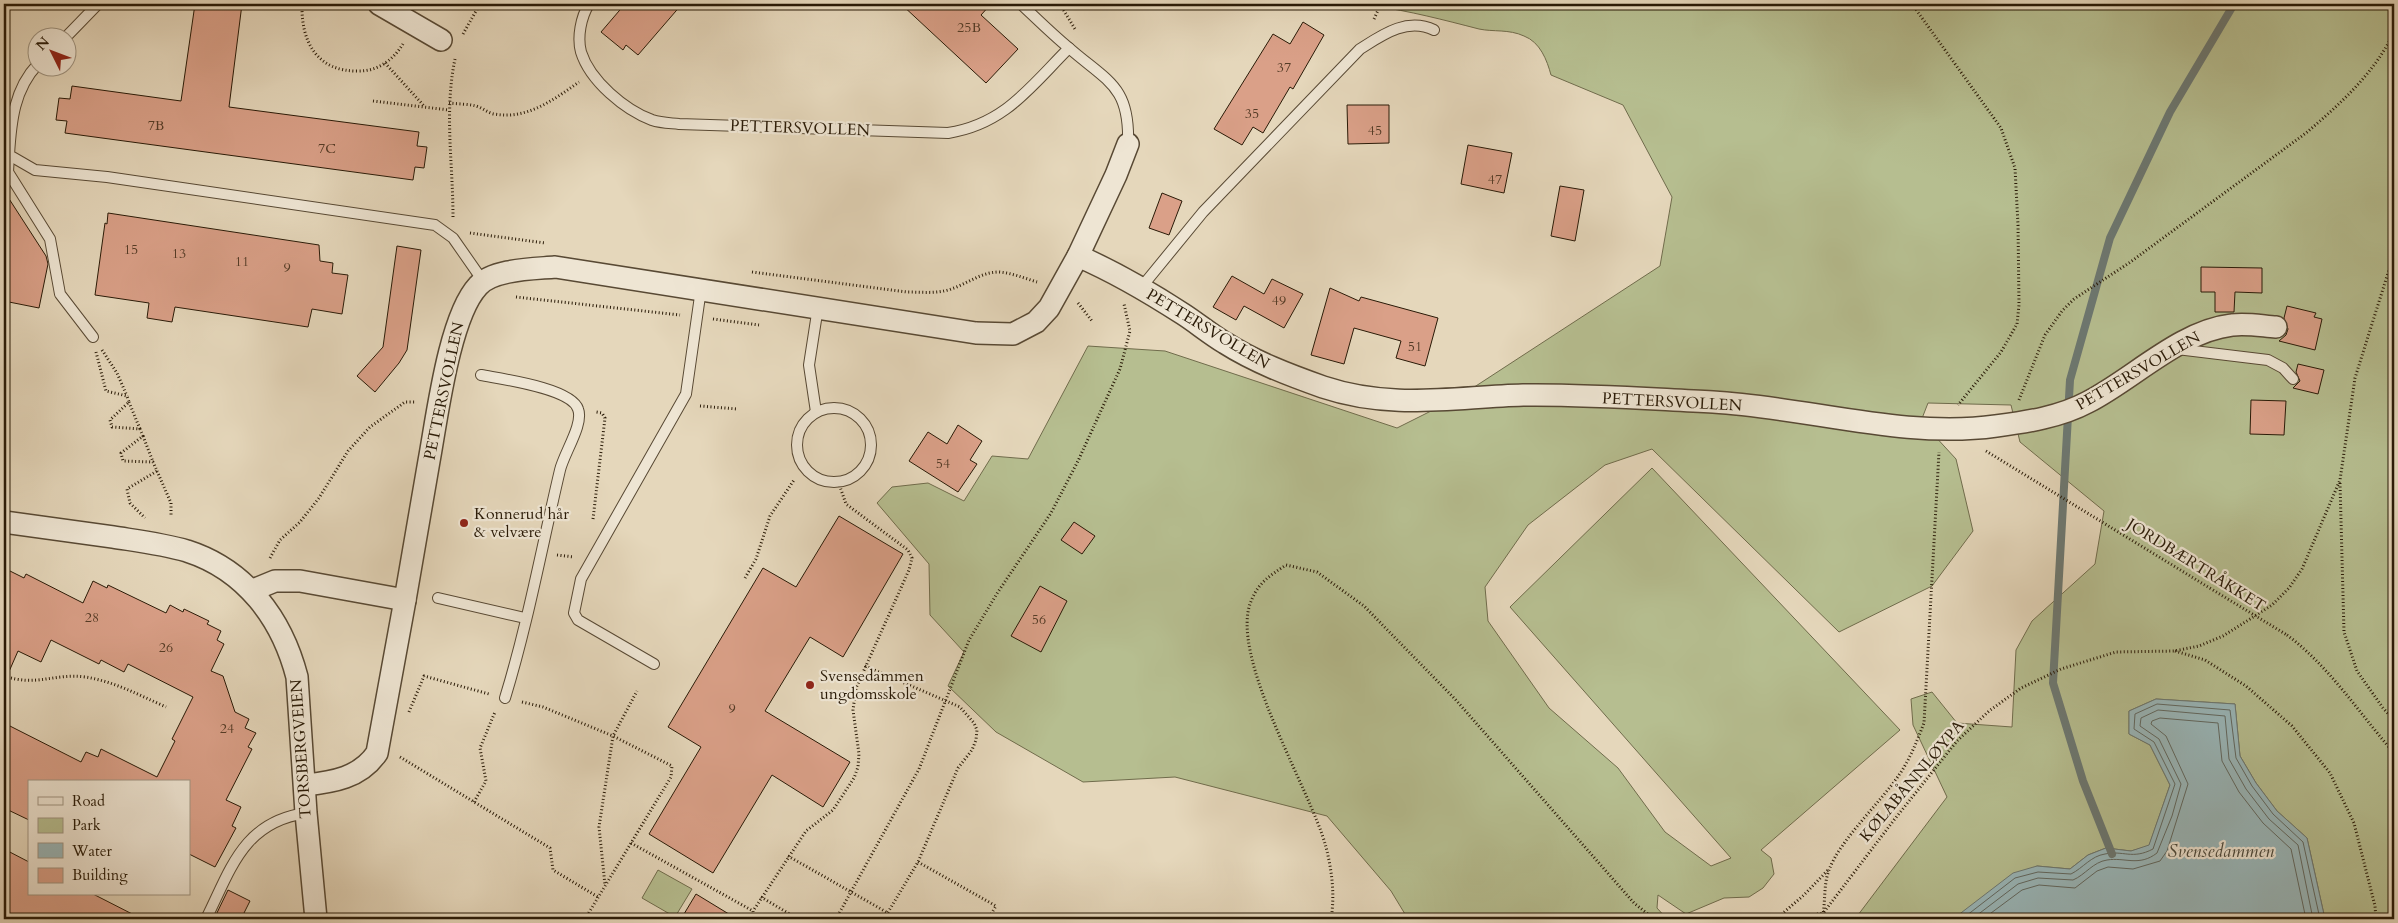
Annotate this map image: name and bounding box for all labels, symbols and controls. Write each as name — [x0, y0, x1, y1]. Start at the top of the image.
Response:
house number: 25B — [957, 18, 981, 37]
north arrow — [28, 28, 78, 78]
text: N — [32, 33, 54, 55]
house number: 37 — [1277, 58, 1291, 77]
house number: 35 — [1245, 104, 1259, 123]
street label: PETTERSVOLLEN — [730, 115, 871, 141]
house number: 7B — [148, 116, 164, 135]
house number: 45 — [1368, 121, 1382, 140]
house number: 7C — [318, 139, 336, 158]
house number: 47 — [1488, 170, 1502, 189]
house number: 15 — [124, 240, 138, 259]
house number: 13 — [172, 244, 186, 263]
house number: 11 — [235, 252, 249, 271]
house number: 9 — [283, 258, 291, 277]
street label: PETTERSVOLLEN — [1142, 283, 1274, 375]
house number: 49 — [1272, 291, 1286, 310]
street label: PETTERSVOLLEN — [419, 320, 469, 462]
street label: PETTERSVOLLEN — [2072, 326, 2205, 416]
house number: 51 — [1408, 337, 1422, 356]
street label: PETTERSVOLLEN — [1601, 387, 1743, 417]
house number: 54 — [936, 454, 950, 473]
place label: Konnerud hår & velvære — [474, 503, 569, 543]
street label: JORDBÆRTRÅKKET — [2121, 512, 2270, 617]
marker: Konnerud hår & velvære — [458, 517, 470, 529]
house number: 28 — [85, 608, 99, 627]
house number: 56 — [1032, 610, 1046, 629]
house number: 26 — [159, 638, 173, 657]
place label: Svensedammen ungdomsskole — [820, 665, 924, 705]
street label: TORSBERGVEIEN — [285, 678, 317, 819]
marker: Svensedammen ungdomsskole — [804, 679, 816, 691]
house number: 9 — [728, 699, 736, 718]
street label: KØLABÅNNLØYPA — [1855, 715, 1970, 847]
house number: 24 — [220, 719, 234, 738]
legend — [28, 780, 190, 896]
text: Road — [72, 791, 105, 811]
text: Park — [72, 815, 101, 835]
water label: Svensedammen — [2168, 839, 2274, 864]
text: Water — [71, 841, 113, 861]
text: Building — [72, 865, 128, 885]

